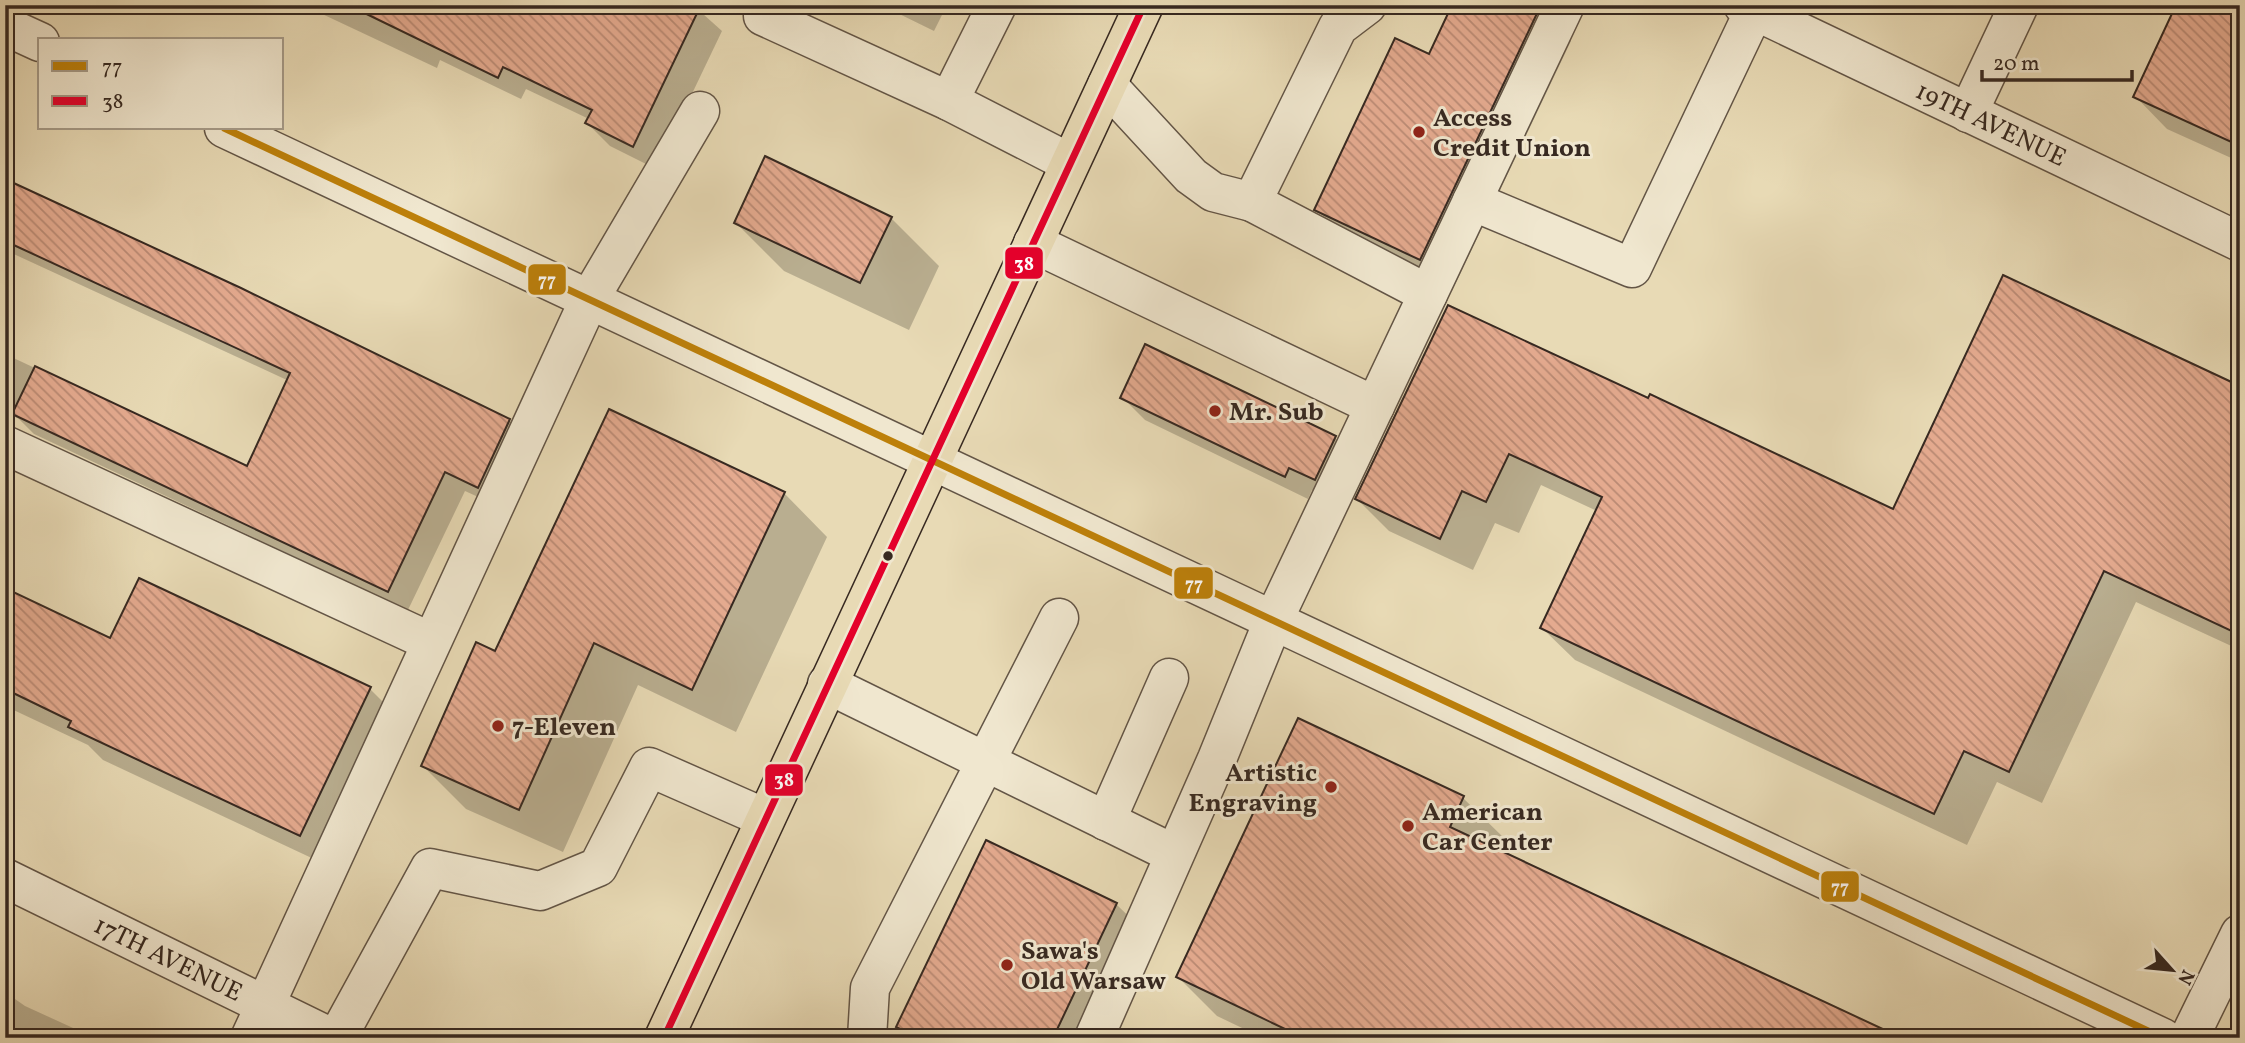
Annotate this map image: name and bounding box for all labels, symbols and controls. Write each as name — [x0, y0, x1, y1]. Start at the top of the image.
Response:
legend — [38, 38, 284, 130]
scale bar — [1982, 38, 2133, 82]
text: 20 m — [1993, 50, 2039, 79]
text: 77 — [102, 54, 122, 83]
street label: 19TH AVENUE — [1909, 74, 2072, 177]
text: 38 — [102, 88, 123, 117]
place label: Access Credit Union — [1433, 101, 1591, 167]
marker: Access Credit Union — [1411, 124, 1427, 140]
line badge: 38 — [1004, 246, 1044, 280]
text: 38 — [1014, 252, 1034, 278]
line badge: 77 — [527, 263, 567, 296]
text: 77 — [538, 268, 556, 294]
place label: Mr. Sub — [1229, 395, 1324, 431]
marker: Mr. Sub — [1207, 403, 1223, 419]
unlabelled marker — [881, 549, 895, 563]
line badge: 77 — [1173, 566, 1214, 600]
text: 77 — [1185, 572, 1203, 598]
place label: 7-Eleven — [512, 710, 616, 746]
marker: 7-Eleven — [490, 718, 506, 734]
place label: Artistic Engraving — [1189, 756, 1317, 822]
line badge: 38 — [764, 763, 804, 797]
text: 38 — [774, 768, 794, 794]
marker: Artistic Engraving — [1323, 779, 1339, 795]
place label: American Car Center — [1422, 795, 1553, 861]
marker: American Car Center — [1400, 818, 1416, 834]
line badge: 77 — [1820, 870, 1860, 903]
text: 77 — [1831, 875, 1849, 901]
street label: 17TH AVENUE — [87, 908, 248, 1011]
place label: Sawa's Old Warsaw — [1021, 934, 1167, 1000]
north arrow — [2136, 934, 2206, 1004]
marker: Sawa's Old Warsaw — [999, 957, 1015, 973]
text: N — [2171, 965, 2200, 989]

